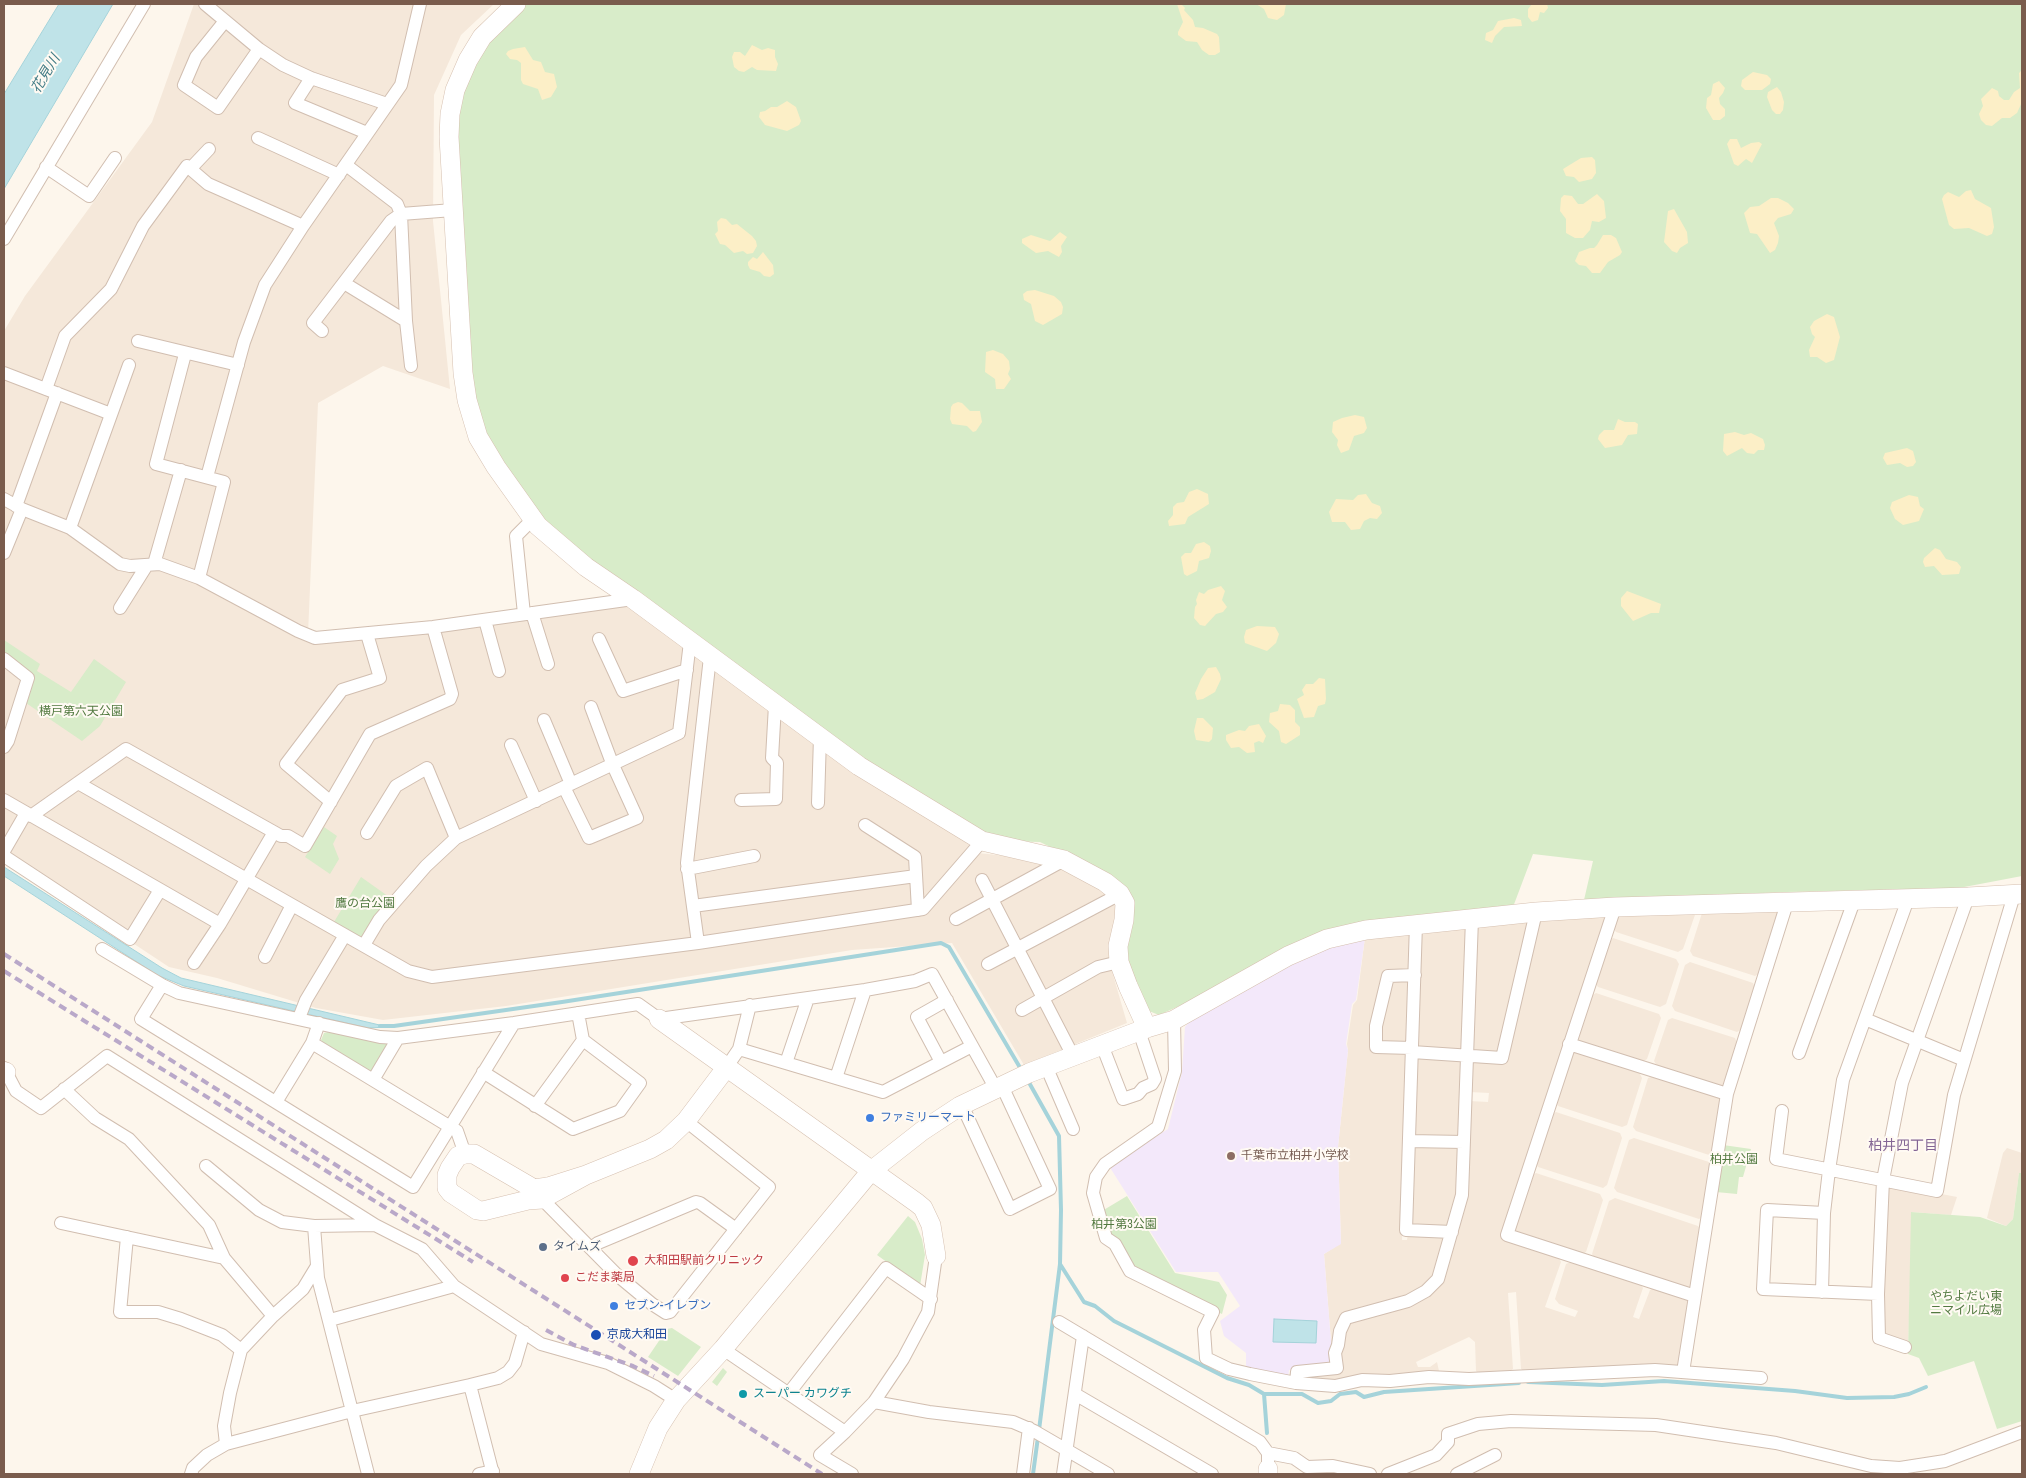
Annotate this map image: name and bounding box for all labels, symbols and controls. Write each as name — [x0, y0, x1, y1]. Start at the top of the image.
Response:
water label: 花見川 — [28, 52, 64, 96]
park label: 横戸第六天公園 — [39, 705, 123, 719]
park label: 鷹の台公園 — [335, 897, 395, 911]
place label: ファミリーマート — [880, 1111, 976, 1125]
marker: ファミリーマート — [864, 1112, 876, 1124]
district label: 柏井四丁目 — [1868, 1138, 1938, 1154]
place label: 千葉市立柏井小学校 — [1241, 1149, 1349, 1163]
marker: 千葉市立柏井小学校 — [1225, 1150, 1237, 1162]
park label: 柏井公園 — [1710, 1153, 1758, 1167]
park label: 柏井第3公園 — [1091, 1218, 1157, 1232]
place label: タイムズ — [553, 1240, 601, 1254]
marker: タイムズ — [537, 1241, 549, 1253]
marker: 大和田駅前クリニック — [626, 1254, 640, 1268]
place label: 大和田駅前クリニック — [644, 1254, 764, 1268]
place label: こだま薬局 — [575, 1271, 635, 1285]
marker: こだま薬局 — [559, 1272, 571, 1284]
park label: やちよだい東 ニマイル広場 — [1930, 1290, 2002, 1318]
place label: セブン-イレブン — [624, 1299, 711, 1313]
marker: セブン-イレブン — [608, 1300, 620, 1312]
marker: 京成大和田 — [589, 1328, 603, 1342]
place label: 京成大和田 — [607, 1328, 667, 1342]
place label: スーパー カワグチ — [753, 1387, 852, 1401]
marker: スーパー カワグチ — [737, 1388, 749, 1400]

